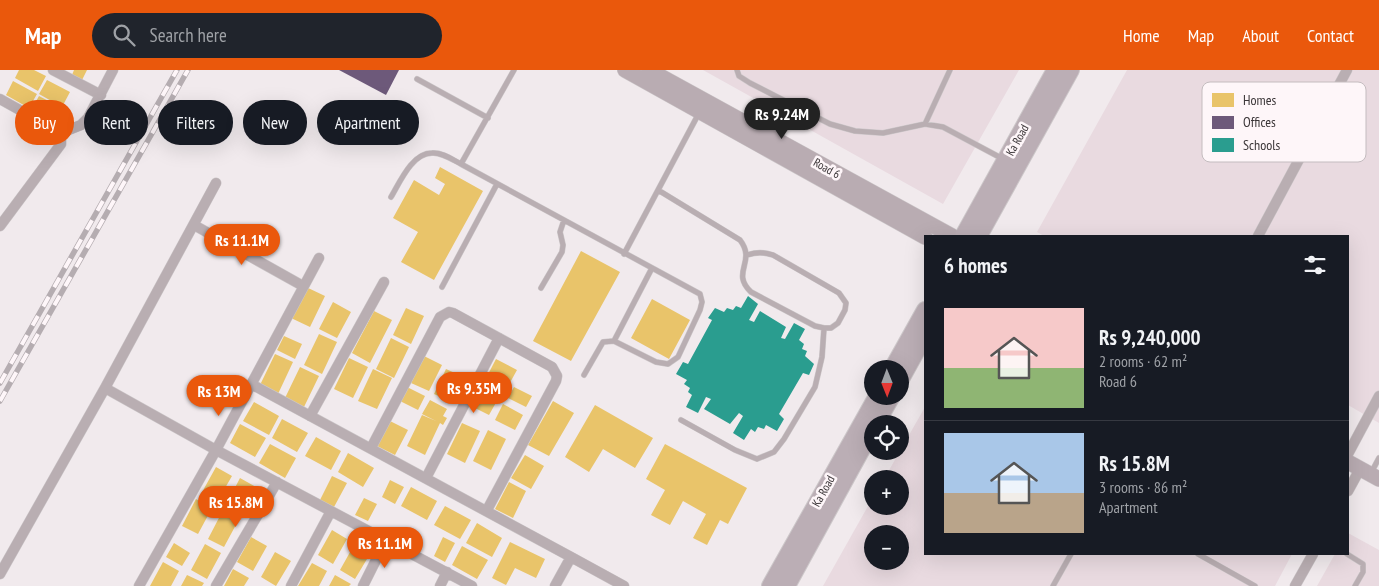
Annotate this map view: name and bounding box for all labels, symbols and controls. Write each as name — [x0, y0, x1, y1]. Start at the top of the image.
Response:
search box — [92, 13, 442, 58]
text: Map — [25, 20, 62, 51]
icon: search — [110, 21, 138, 49]
text: Search here — [150, 23, 227, 47]
text: Home — [1123, 24, 1160, 47]
text: Map — [1188, 24, 1214, 47]
text: About — [1242, 24, 1279, 47]
text: Contact — [1307, 24, 1354, 47]
legend — [1202, 82, 1366, 162]
text: Homes — [1243, 91, 1276, 109]
pin: Rs 9.24M — [730, 98, 834, 140]
chip: Buy — [15, 100, 74, 145]
chip: Rent — [84, 100, 148, 145]
chip: Filters — [158, 100, 233, 145]
chip: New — [243, 100, 307, 145]
chip: Apartment — [317, 100, 419, 145]
text: Rs 9.24M — [755, 104, 809, 124]
text: Offices — [1243, 113, 1276, 131]
street label: Ka Road — [1002, 122, 1032, 158]
text: Schools — [1243, 136, 1280, 154]
street label: Road 6 — [811, 155, 843, 181]
pin: Rs 11.1M — [190, 224, 294, 266]
text: Rs 11.1M — [215, 230, 269, 250]
icon: filters — [1301, 251, 1329, 279]
text: 6 homes — [944, 252, 1007, 279]
text: Rs 9,240,000 — [1099, 324, 1201, 351]
icon: home — [984, 328, 1044, 388]
text: 2 rooms · 62 m² — [1099, 351, 1187, 371]
north arrow — [864, 360, 909, 405]
map controls — [864, 360, 909, 570]
text: Road 6 — [1099, 371, 1137, 391]
pin: Rs 9.35M — [422, 372, 526, 414]
pin: Rs 13M — [178, 374, 260, 417]
text: Rs 9.35M — [447, 378, 501, 398]
text: Rs 13M — [198, 381, 240, 401]
button: locate — [864, 415, 909, 460]
text: Rs 15.8M — [1099, 450, 1170, 477]
icon: home — [984, 453, 1044, 513]
button: + — [864, 470, 909, 515]
street label: Ka Road — [808, 473, 838, 509]
text: 3 rooms · 86 m² — [1099, 477, 1187, 497]
pin: Rs 15.8M — [184, 486, 288, 528]
text: Rs 15.8M — [209, 492, 263, 512]
text: Apartment — [1099, 497, 1158, 517]
button: − — [864, 525, 909, 570]
pin: Rs 11.1M — [333, 526, 437, 569]
text: Rs 11.1M — [358, 533, 412, 553]

